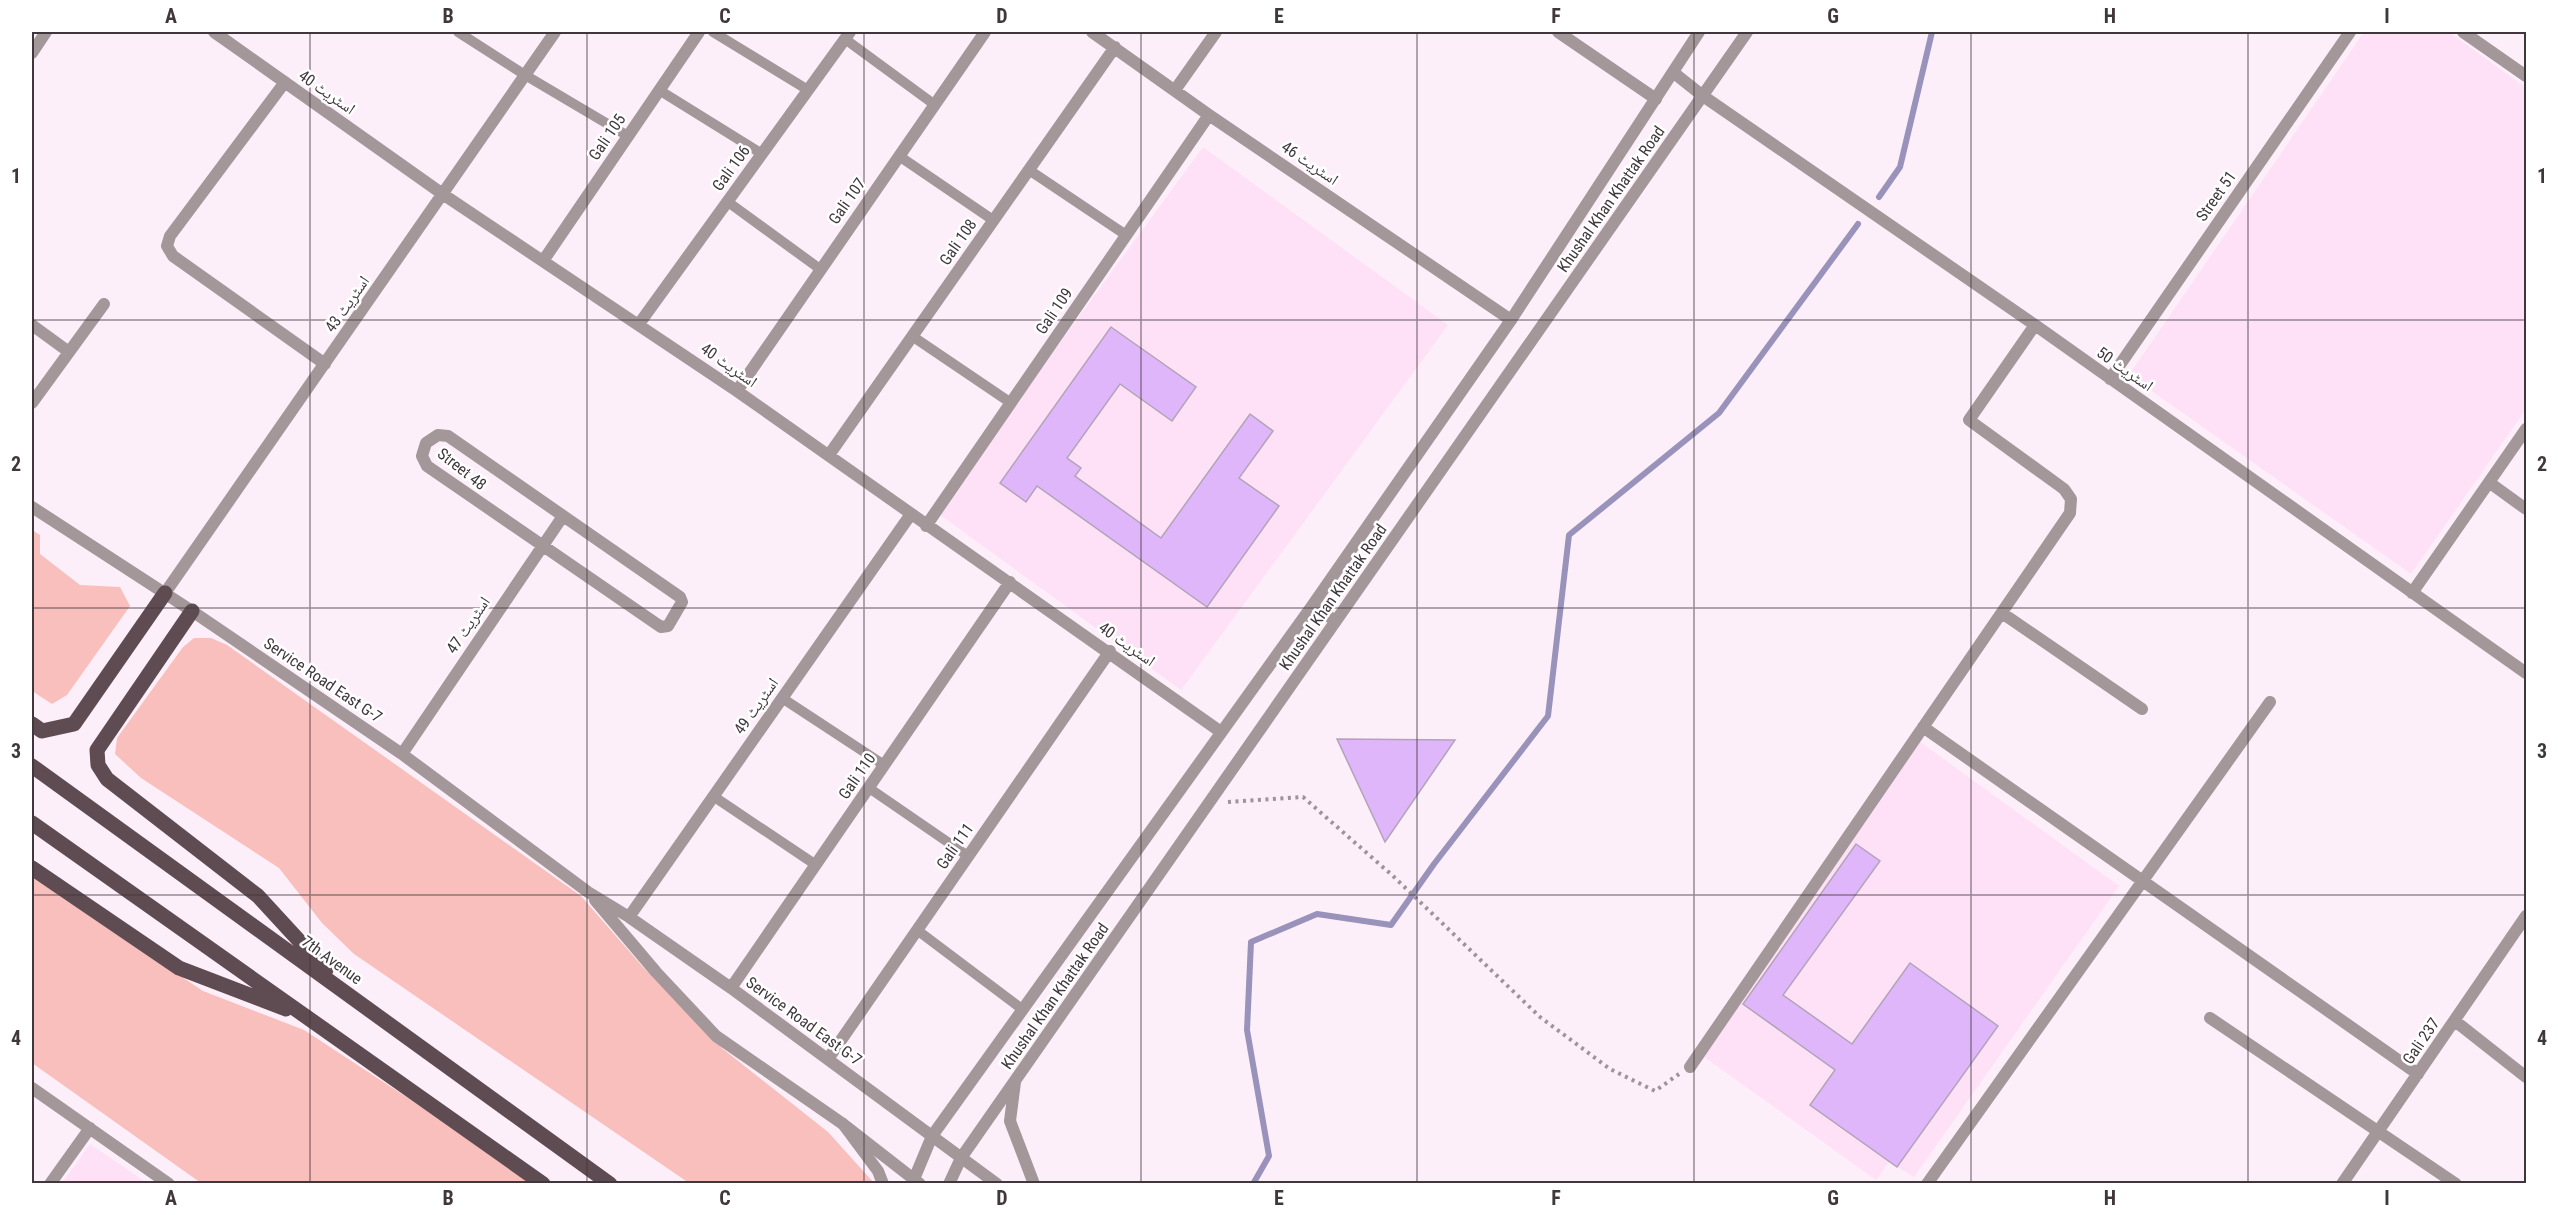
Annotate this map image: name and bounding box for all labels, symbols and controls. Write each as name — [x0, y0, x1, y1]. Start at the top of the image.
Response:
text: A — [165, 4, 177, 28]
text: B — [442, 4, 454, 28]
text: C — [719, 4, 731, 28]
text: D — [996, 4, 1008, 28]
text: E — [1274, 4, 1284, 28]
text: F — [1551, 4, 1561, 28]
text: G — [1827, 4, 1839, 28]
text: H — [2104, 4, 2116, 28]
text: I — [2384, 4, 2390, 28]
street label: اسٹریٹ 40 — [295, 66, 359, 118]
street label: Gali 105 — [585, 110, 629, 164]
street label: Khushal Khan Khattak Road — [1553, 122, 1669, 276]
street label: اسٹریٹ 46 — [1278, 137, 1342, 189]
street label: Gali 106 — [708, 141, 754, 195]
text: 1 — [11, 164, 21, 188]
text: 1 — [2537, 164, 2547, 188]
street label: Street 51 — [2192, 167, 2240, 225]
street label: Gali 107 — [824, 174, 870, 228]
street label: Gali 108 — [935, 215, 981, 269]
street label: اسٹریٹ 43 — [321, 272, 373, 336]
street label: Gali 109 — [1032, 284, 1076, 338]
street label: اسٹریٹ 40 — [697, 339, 761, 391]
street label: اسٹریٹ 50 — [2093, 343, 2157, 395]
street label: Street 48 — [434, 444, 490, 494]
text: 2 — [11, 452, 21, 476]
text: 2 — [2537, 452, 2547, 476]
street label: Khushal Khan Khattak Road — [1275, 520, 1391, 674]
street label: اسٹریٹ 47 — [442, 593, 494, 657]
street label: اسٹریٹ 40 — [1095, 618, 1159, 670]
street label: Service Road East G-7 — [260, 633, 386, 727]
street label: اسٹریٹ 49 — [730, 674, 782, 738]
text: 3 — [11, 739, 21, 763]
text: 3 — [2537, 739, 2547, 763]
street label: Gali 110 — [834, 749, 880, 803]
street label: Gali 111 — [932, 819, 978, 873]
street label: Khushal Khan Khattak Road — [997, 919, 1113, 1073]
street label: 7th Avenue — [298, 932, 366, 988]
street label: Service Road East G-7 — [742, 973, 866, 1069]
street label: Gali 237 — [2399, 1014, 2443, 1068]
text: 4 — [11, 1026, 21, 1050]
text: 4 — [2537, 1026, 2547, 1050]
text: A — [165, 1186, 177, 1210]
text: B — [442, 1186, 454, 1210]
text: C — [719, 1186, 731, 1210]
text: D — [996, 1186, 1008, 1210]
text: E — [1274, 1186, 1284, 1210]
text: F — [1551, 1186, 1561, 1210]
text: G — [1827, 1186, 1839, 1210]
text: H — [2104, 1186, 2116, 1210]
text: I — [2384, 1186, 2390, 1210]

